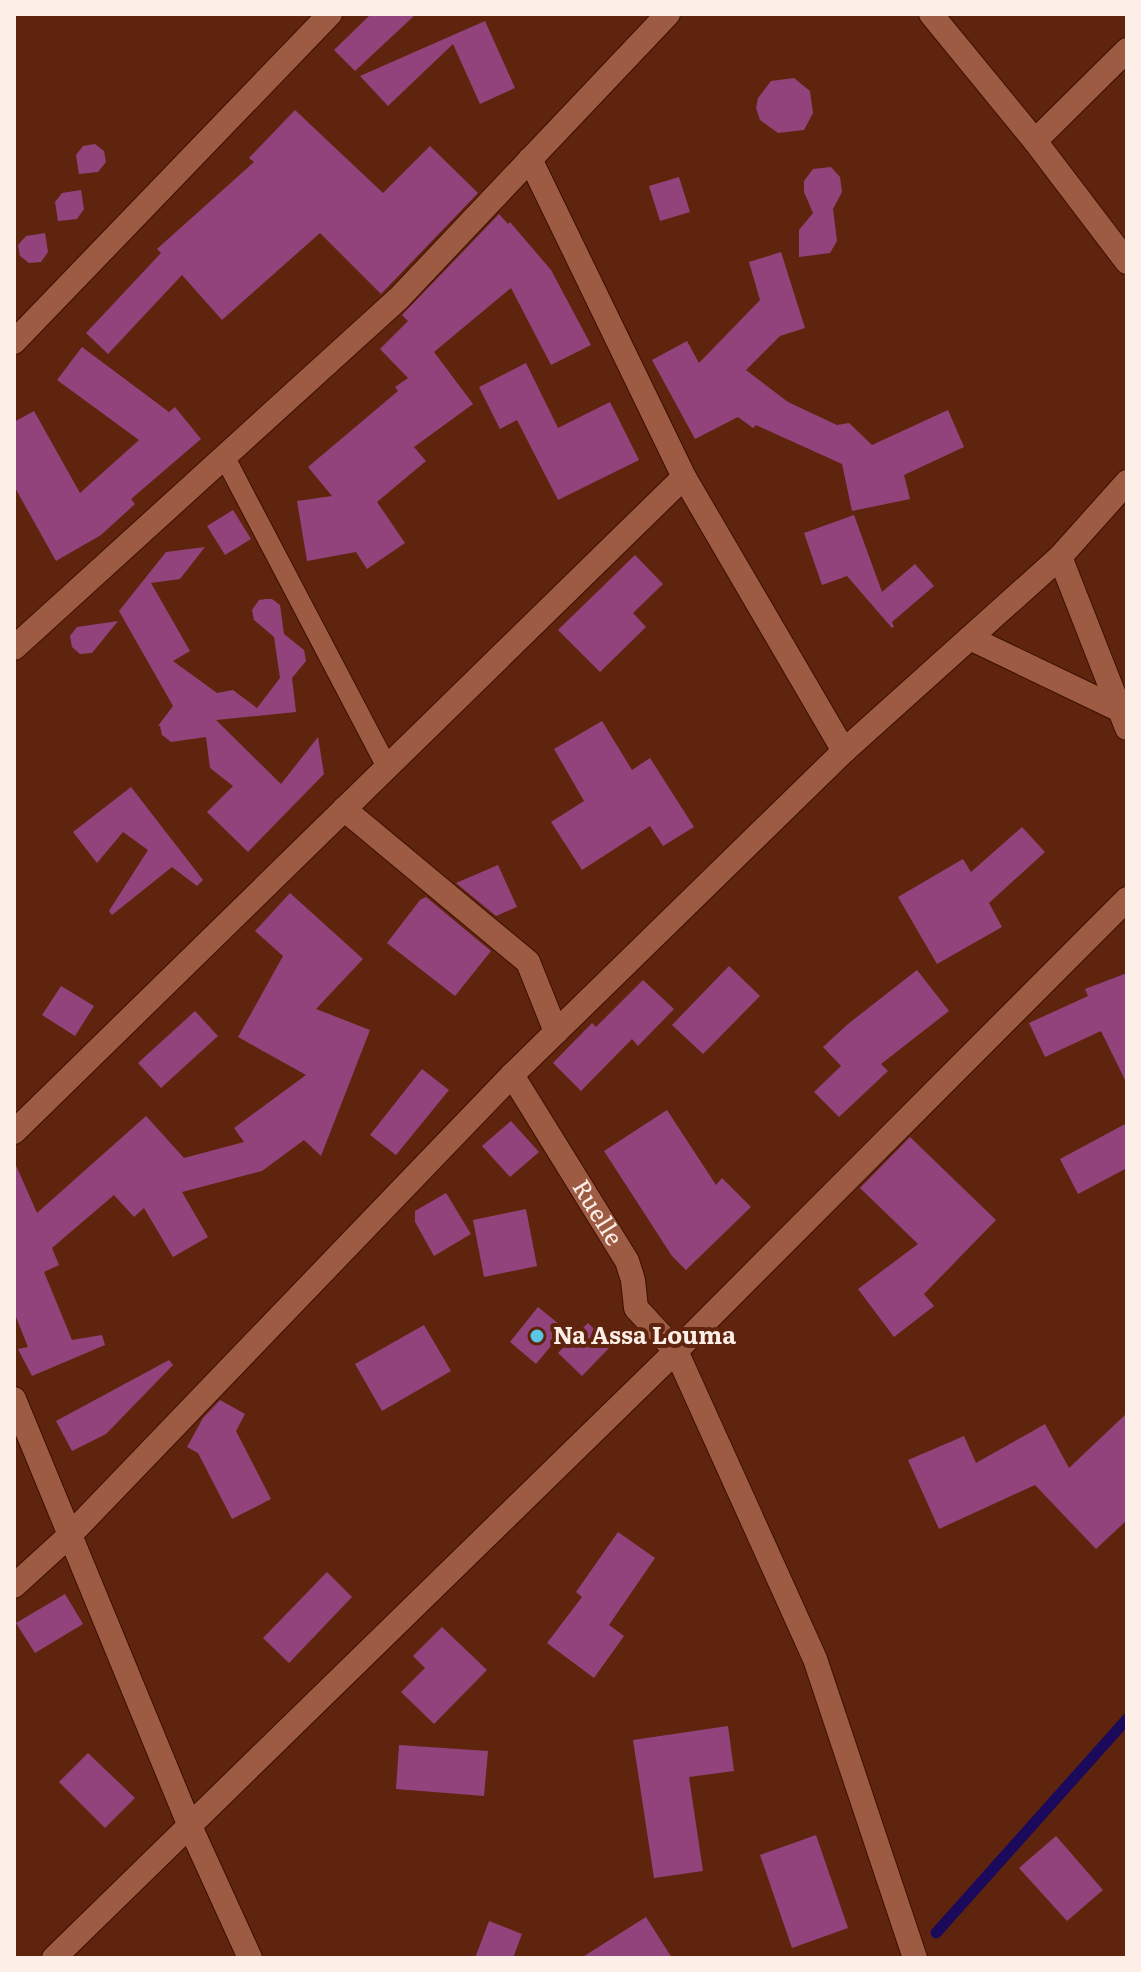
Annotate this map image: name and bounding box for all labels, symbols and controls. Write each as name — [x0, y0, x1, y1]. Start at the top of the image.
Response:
street label: Ruelle — [566, 1172, 633, 1251]
place label: Na Assa Louma — [553, 1316, 736, 1351]
marker: Na Assa Louma — [528, 1327, 546, 1345]

